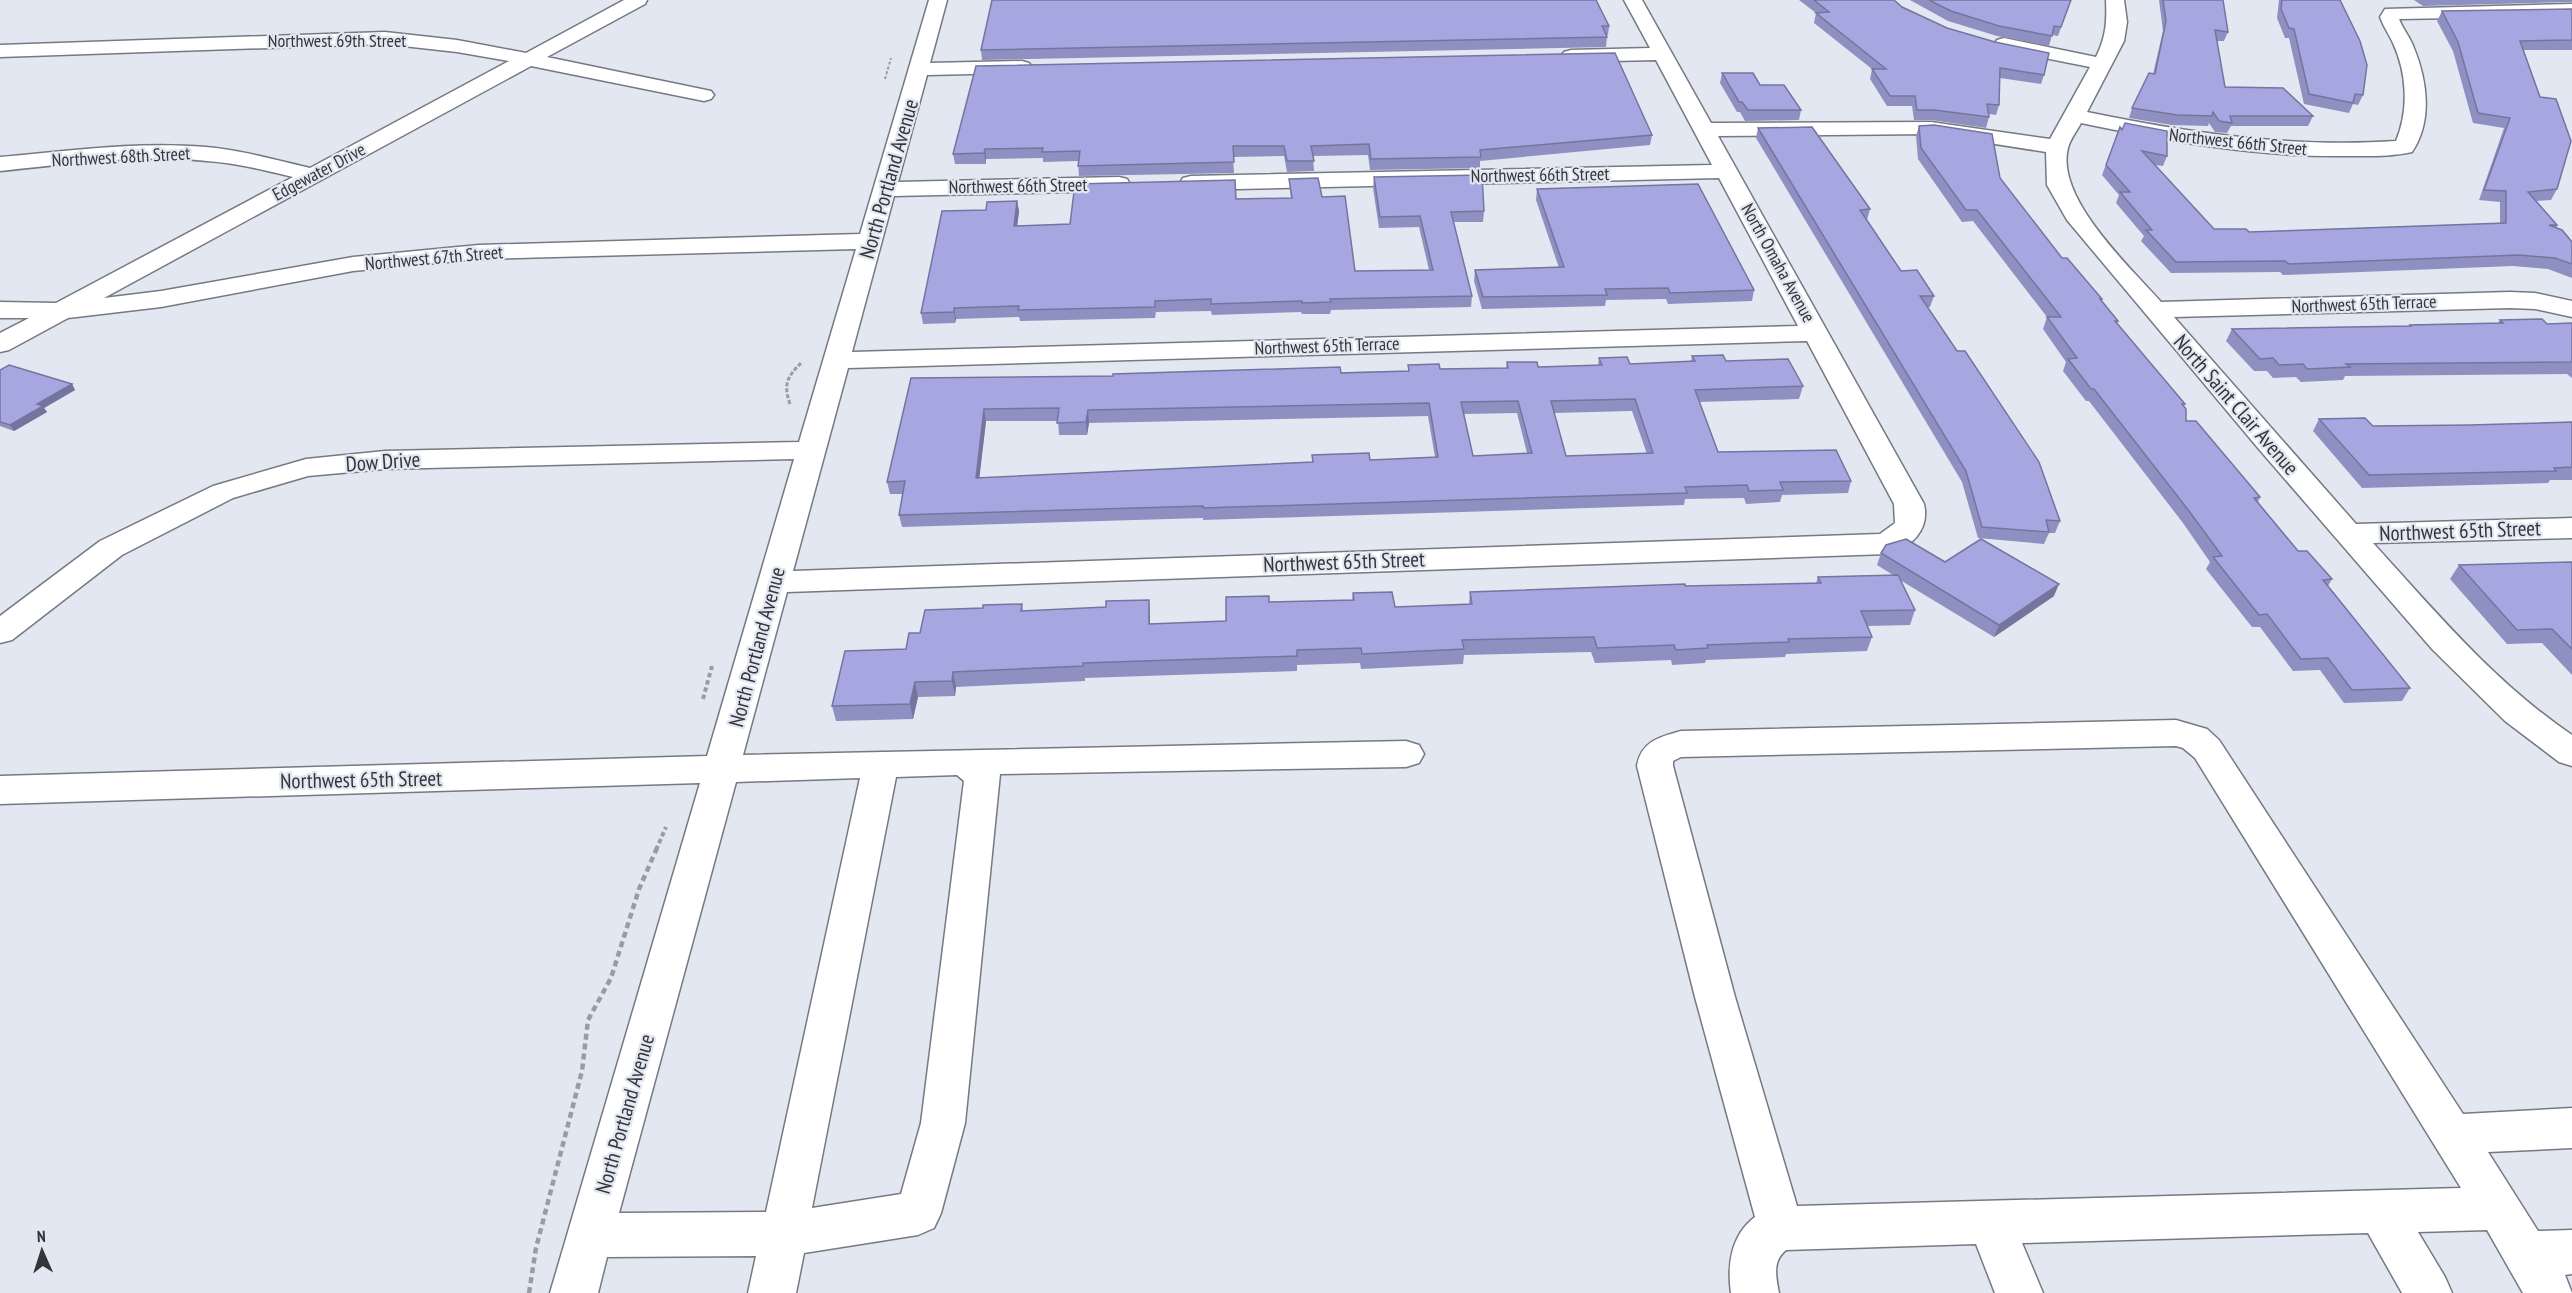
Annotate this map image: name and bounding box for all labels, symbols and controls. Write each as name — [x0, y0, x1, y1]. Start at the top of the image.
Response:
street label: Northwest 69th Street — [268, 29, 406, 52]
street label: North Portland Avenue — [853, 96, 924, 262]
street label: Northwest 66th Street — [2168, 123, 2308, 160]
street label: Edgewater Drive — [268, 137, 369, 206]
street label: Northwest 68th Street — [51, 141, 191, 172]
street label: Northwest 66th Street — [1471, 162, 1610, 187]
street label: Northwest 66th Street — [949, 173, 1088, 198]
street label: North Omaha Avenue — [1736, 199, 1821, 326]
street label: Northwest 67th Street — [364, 240, 504, 275]
street label: Northwest 65th Terrace — [2291, 289, 2437, 318]
street label: North Saint Clair Avenue — [2168, 329, 2305, 481]
street label: Northwest 65th Terrace — [1254, 331, 1400, 360]
street label: Dow Drive — [345, 445, 421, 478]
street label: Northwest 65th Street — [2379, 514, 2541, 547]
street label: Northwest 65th Street — [1263, 545, 1425, 578]
street label: North Portland Avenue — [722, 564, 791, 730]
street label: Northwest 65th Street — [280, 765, 442, 794]
street label: North Portland Avenue — [589, 1031, 660, 1197]
north arrow — [12, 1221, 72, 1281]
text: N — [36, 1226, 46, 1246]

